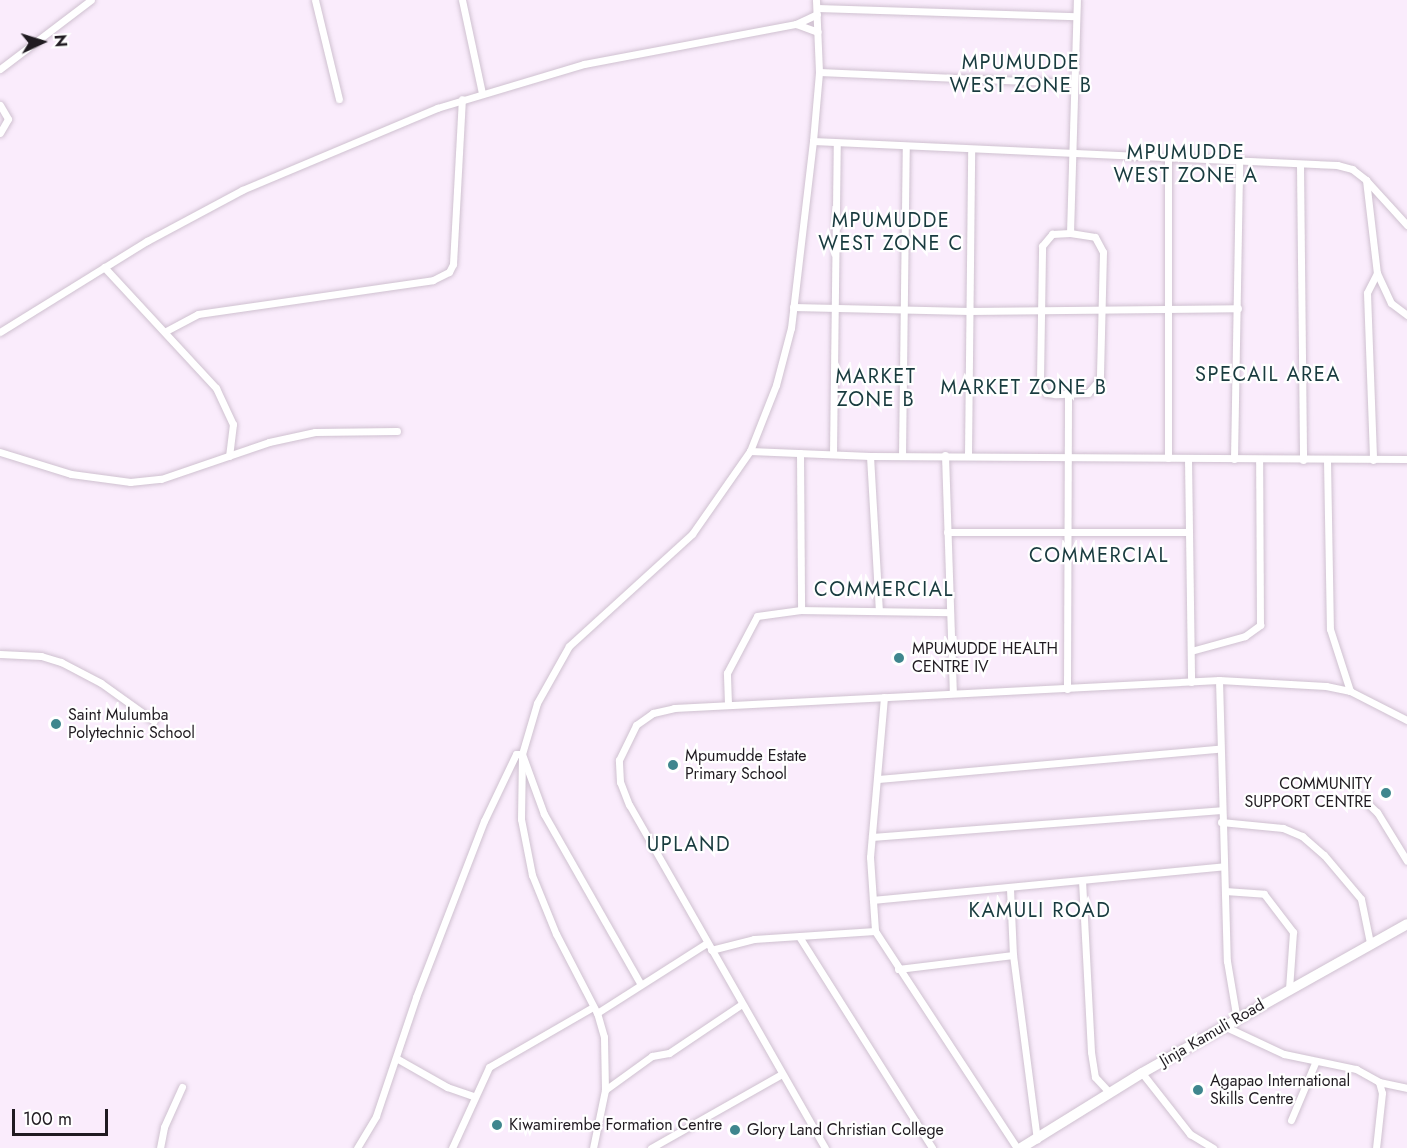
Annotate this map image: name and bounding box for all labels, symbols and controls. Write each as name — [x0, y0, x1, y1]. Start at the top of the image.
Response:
north arrow — [12, 12, 72, 72]
text: N — [49, 34, 72, 48]
district label: MPUMUDDE WEST ZONE B — [950, 51, 1092, 98]
district label: MPUMUDDE WEST ZONE A — [1114, 141, 1258, 188]
district label: MPUMUDDE WEST ZONE C — [818, 208, 964, 255]
district label: SPECAIL AREA — [1195, 362, 1341, 386]
district label: MARKET ZONE B — [835, 364, 917, 411]
district label: MARKET ZONE B — [940, 375, 1108, 399]
district label: COMMERCIAL — [1029, 543, 1169, 567]
district label: COMMERCIAL — [814, 577, 954, 601]
place label: MPUMUDDE HEALTH CENTRE IV — [912, 639, 1058, 677]
marker: MPUMUDDE HEALTH CENTRE IV — [890, 649, 908, 667]
place label: Saint Mulumba Polytechnic School — [68, 705, 195, 743]
marker: Saint Mulumba Polytechnic School — [49, 717, 63, 731]
place label: Mpumudde Estate Primary School — [685, 746, 807, 784]
marker: Mpumudde Estate Primary School — [666, 758, 680, 772]
place label: COMMUNITY SUPPORT CENTRE — [1244, 774, 1372, 812]
marker: COMMUNITY SUPPORT CENTRE — [1377, 784, 1395, 802]
district label: UPLAND — [647, 832, 731, 856]
district label: KAMULI ROAD — [969, 898, 1111, 922]
street label: Jinja Kamuli Road — [1156, 995, 1268, 1071]
place label: Agapao International Skills Centre — [1210, 1071, 1350, 1109]
marker: Agapao International Skills Centre — [1191, 1083, 1205, 1097]
scale bar — [15, 1097, 111, 1135]
text: 100 m — [23, 1106, 72, 1132]
place label: Kiwamirembe Formation Centre — [509, 1115, 722, 1135]
marker: Kiwamirembe Formation Centre — [490, 1118, 504, 1132]
place label: Glory Land Christian College — [747, 1120, 944, 1140]
marker: Glory Land Christian College — [728, 1123, 742, 1137]

